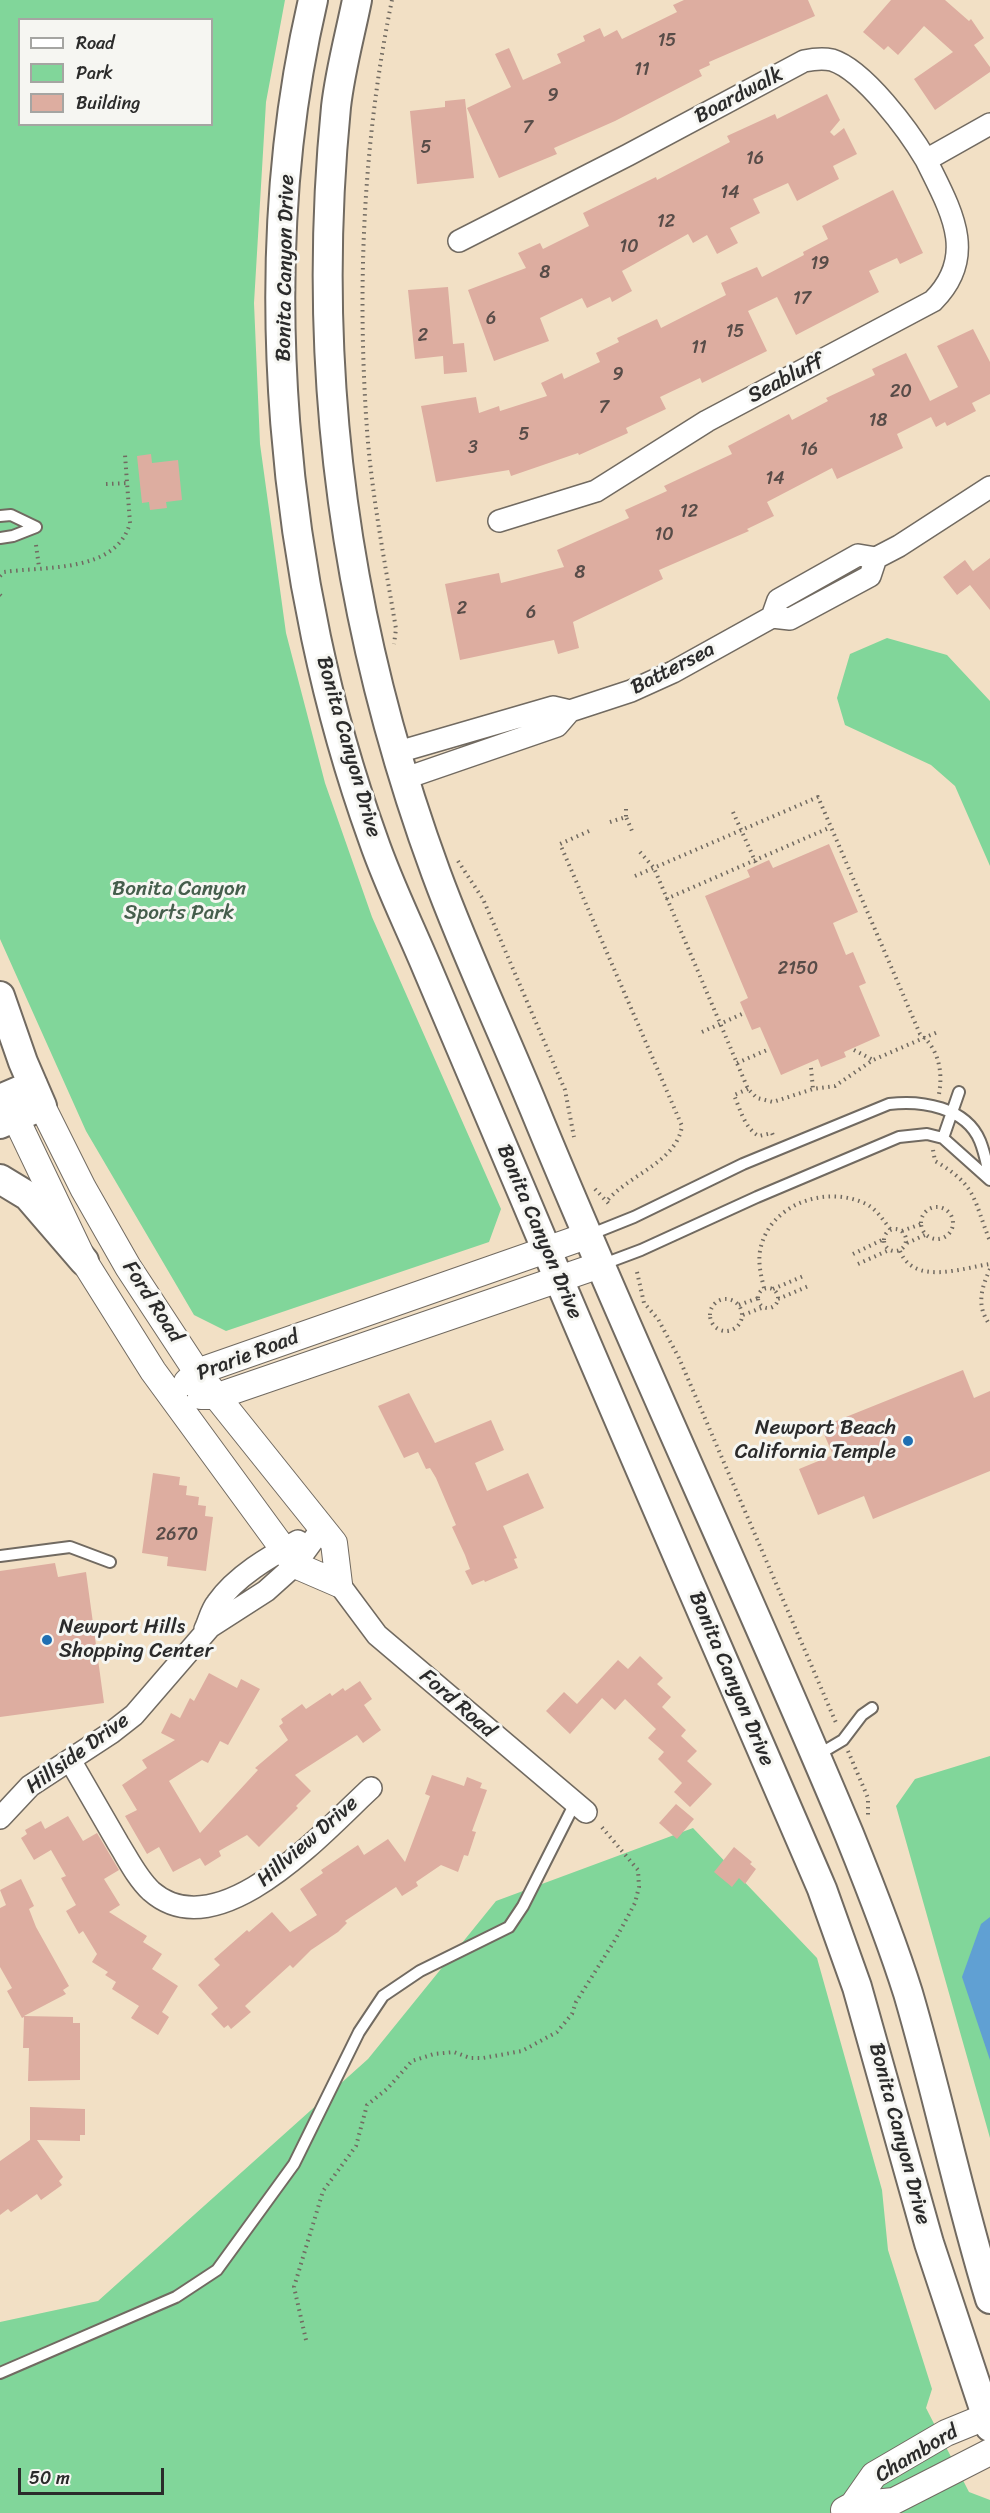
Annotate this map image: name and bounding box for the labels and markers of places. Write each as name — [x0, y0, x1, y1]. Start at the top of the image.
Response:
place label: Newport Beach California Temple — [735, 1416, 896, 1466]
marker: Newport Beach California Temple — [901, 1434, 915, 1448]
place label: Newport Hills Shopping Center — [59, 1615, 213, 1665]
marker: Newport Hills Shopping Center — [40, 1633, 54, 1647]

